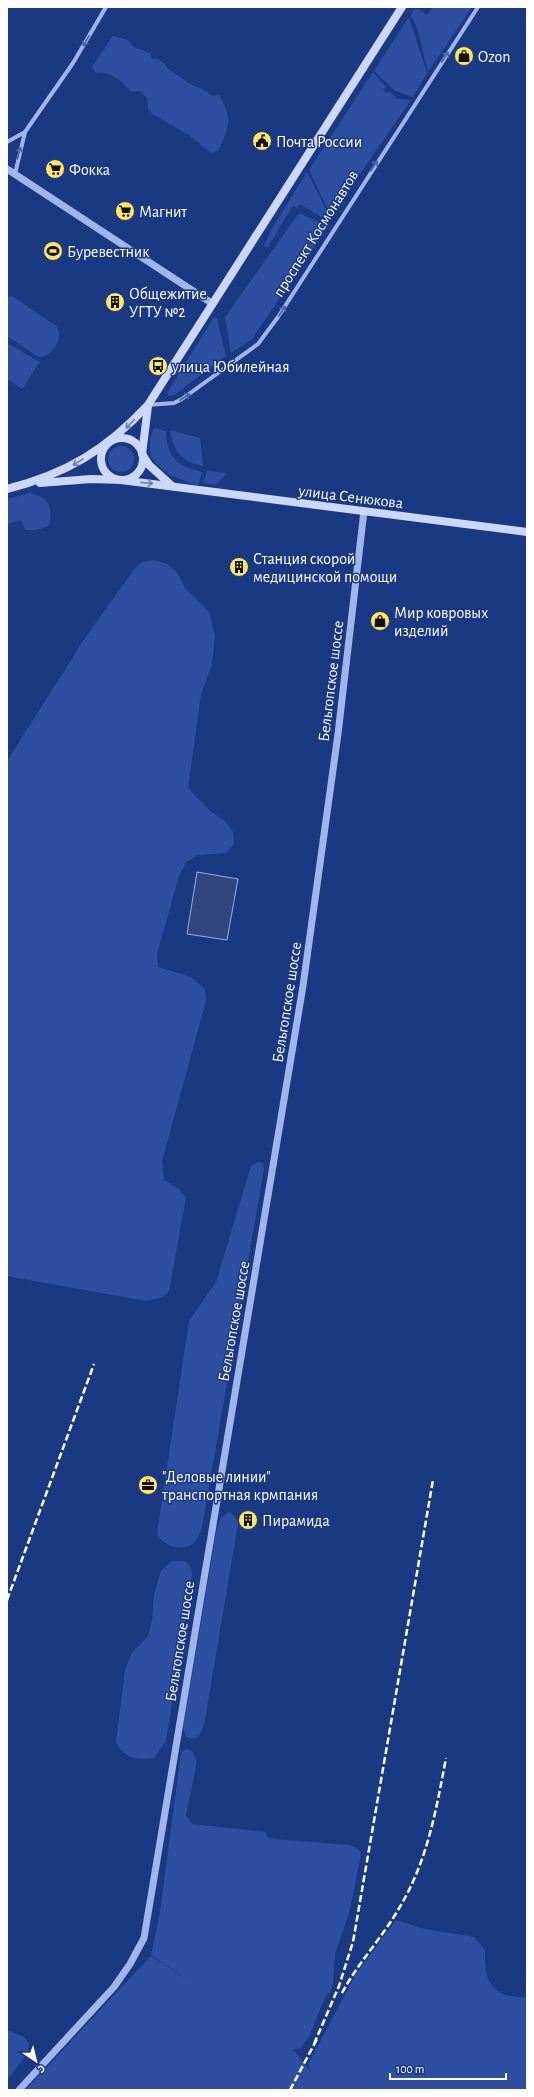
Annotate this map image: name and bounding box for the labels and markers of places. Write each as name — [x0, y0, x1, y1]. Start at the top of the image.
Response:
shop icon: Ozon — [453, 45, 475, 67]
place label: Ozon — [478, 49, 510, 65]
public building icon: Почта России — [251, 130, 273, 152]
place label: Почта России — [276, 134, 362, 150]
supermarket icon: Фокка — [44, 158, 66, 180]
place label: Фокка — [69, 162, 110, 178]
supermarket icon: Магнит — [114, 200, 136, 222]
place label: Магнит — [139, 204, 187, 220]
sports icon: Буревестник — [42, 240, 64, 262]
place label: Буревестник — [67, 244, 150, 261]
place label: Общежитие УГТУ №2 — [129, 286, 207, 320]
building icon: Общежитие УГТУ №2 — [104, 291, 126, 313]
bus stop icon: улица Юбилейная — [147, 355, 169, 377]
place label: улица Юбилейная — [171, 359, 289, 376]
place label: Станция скорой медицинской помощи — [253, 551, 397, 585]
building icon: Станция скорой медицинской помощи — [228, 556, 250, 578]
place label: Мир ковровых изделий — [394, 605, 488, 639]
shop icon: Мир ковровых изделий — [369, 610, 391, 632]
place label: "Деловые линии" транспортная крмпания — [161, 1469, 318, 1503]
office icon: "Деловые линии" транспортная крмпания — [137, 1474, 159, 1496]
building icon: Пирамида — [237, 1509, 259, 1531]
place label: Пирамида — [262, 1513, 330, 1529]

